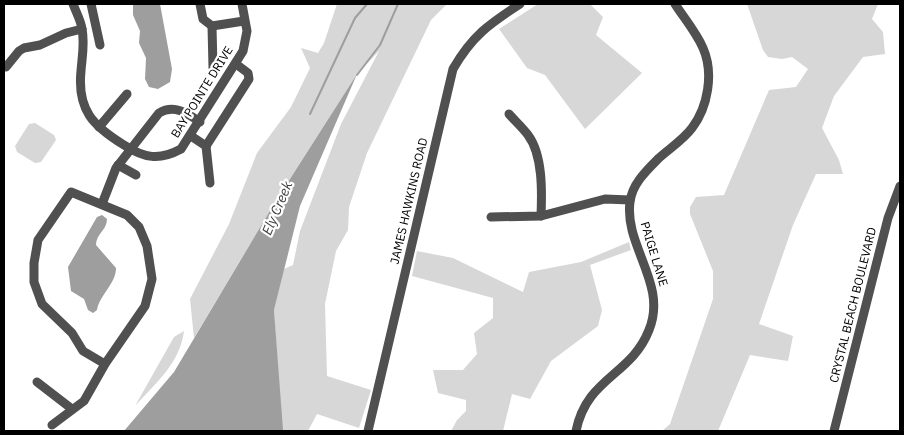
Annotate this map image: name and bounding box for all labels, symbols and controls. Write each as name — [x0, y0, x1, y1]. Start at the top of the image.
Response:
street label: BAY POINTE DRIVE — [167, 43, 236, 140]
street label: JAMES HAWKINS ROAD — [387, 136, 430, 266]
water label: Ely Creek — [258, 178, 297, 238]
street label: PAIGE LANE — [638, 220, 671, 288]
street label: CRYSTAL BEACH BOULEVARD — [826, 226, 879, 384]

